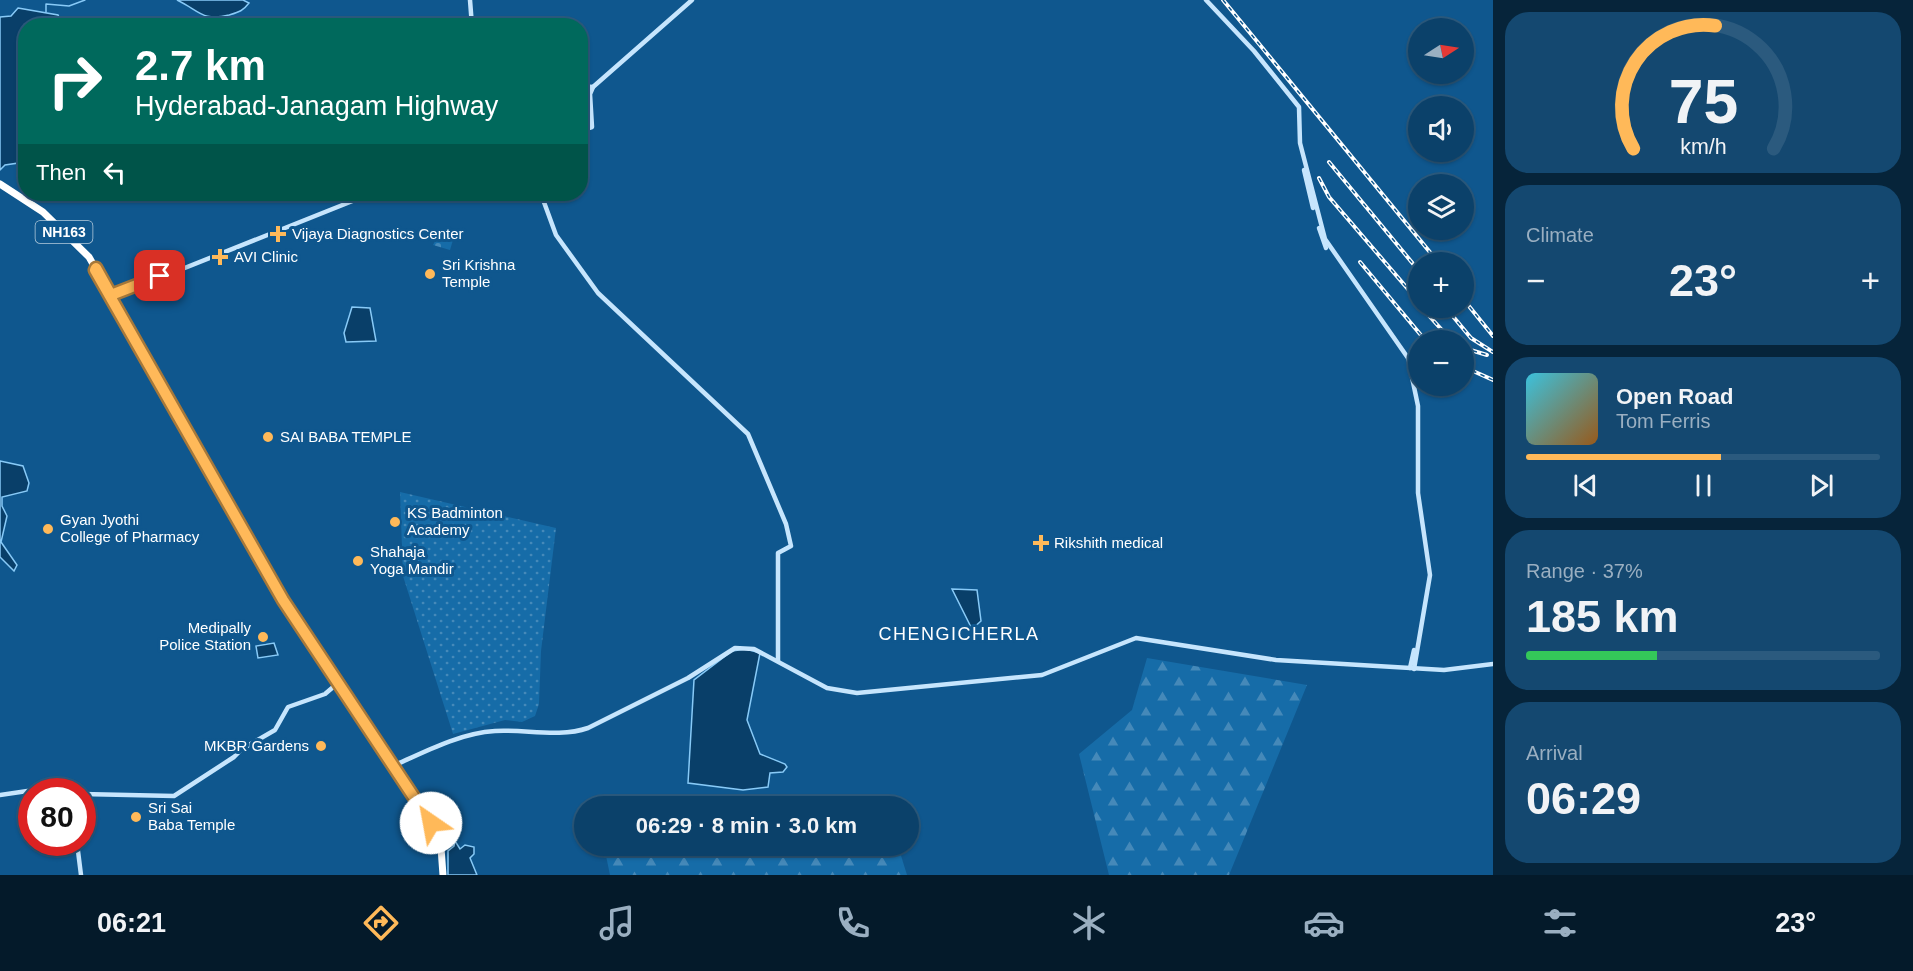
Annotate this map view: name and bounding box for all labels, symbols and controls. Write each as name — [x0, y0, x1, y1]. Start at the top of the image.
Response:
north arrow — [1408, 18, 1474, 84]
map controls — [1408, 18, 1474, 396]
icon: right — [36, 42, 114, 120]
text: 2.7 km — [135, 42, 266, 89]
text: 75 — [1668, 67, 1738, 136]
text: Hyderabad-Janagam Highway — [135, 91, 498, 121]
button: sound — [1408, 96, 1474, 162]
text: km/h — [1680, 136, 1726, 160]
icon: left — [98, 156, 131, 189]
text: Then — [36, 160, 86, 185]
button: layers — [1408, 174, 1474, 240]
road number: NH163 — [36, 221, 92, 243]
text: Climate — [1526, 224, 1594, 246]
marker: Vijaya Diagnostics Center — [269, 225, 287, 243]
place label: Vijaya Diagnostics Center — [292, 225, 463, 242]
marker: AVI Clinic — [211, 248, 229, 266]
place label: AVI Clinic — [234, 248, 298, 265]
pin — [134, 250, 185, 301]
button: + — [1408, 252, 1474, 318]
text: 23° — [1669, 255, 1737, 306]
place label: Sri Krishna Temple — [442, 256, 516, 290]
icon: arrive — [143, 259, 176, 292]
text: − — [1526, 262, 1545, 299]
text: + — [1861, 262, 1880, 299]
marker: Sri Krishna Temple — [423, 267, 437, 281]
button: − — [1408, 330, 1474, 396]
text: Open Road — [1616, 384, 1733, 409]
text: Tom Ferris — [1616, 410, 1710, 432]
place label: SAI BABA TEMPLE — [280, 428, 411, 445]
marker: SAI BABA TEMPLE — [261, 430, 275, 444]
icon: previous — [1569, 469, 1602, 502]
icon: pause — [1687, 469, 1720, 502]
icon: next — [1805, 469, 1838, 502]
place label: KS Badminton Academy — [407, 504, 503, 538]
place label: Gyan Jyothi College of Pharmacy — [60, 511, 200, 545]
marker: KS Badminton Academy — [388, 515, 402, 529]
marker: Gyan Jyothi College of Pharmacy — [41, 522, 55, 536]
marker: Rikshith medical — [1032, 534, 1050, 552]
place label: Rikshith medical — [1054, 534, 1163, 551]
place label: Shahaja Yoga Mandir — [370, 543, 454, 577]
marker: Shahaja Yoga Mandir — [351, 554, 365, 568]
text: Range · 37% — [1526, 560, 1643, 582]
text: 185 km — [1526, 591, 1679, 642]
place label: Medipally Police Station — [159, 619, 251, 653]
district label: CHENGICHERLA — [878, 624, 1040, 644]
marker: Medipally Police Station — [256, 630, 270, 644]
place label: MKBR Gardens — [204, 737, 309, 754]
marker: MKBR Gardens — [314, 739, 328, 753]
text: Arrival — [1526, 742, 1583, 764]
text: 06:29 — [1526, 773, 1641, 824]
speed limit sign: 80 — [18, 778, 96, 856]
position arrow — [399, 791, 463, 855]
place label: Sri Sai Baba Temple — [148, 799, 235, 833]
marker: Sri Sai Baba Temple — [129, 810, 143, 824]
text: 06:29 · 8 min · 3.0 km — [636, 813, 857, 838]
icon: directions — [360, 902, 402, 944]
icon: music — [596, 902, 638, 944]
icon: phone — [832, 902, 874, 944]
icon: climate — [1068, 902, 1110, 944]
icon: car — [1303, 902, 1345, 944]
icon: filters — [1539, 902, 1581, 944]
text: 06:21 — [97, 908, 166, 938]
text: 23° — [1775, 908, 1816, 938]

